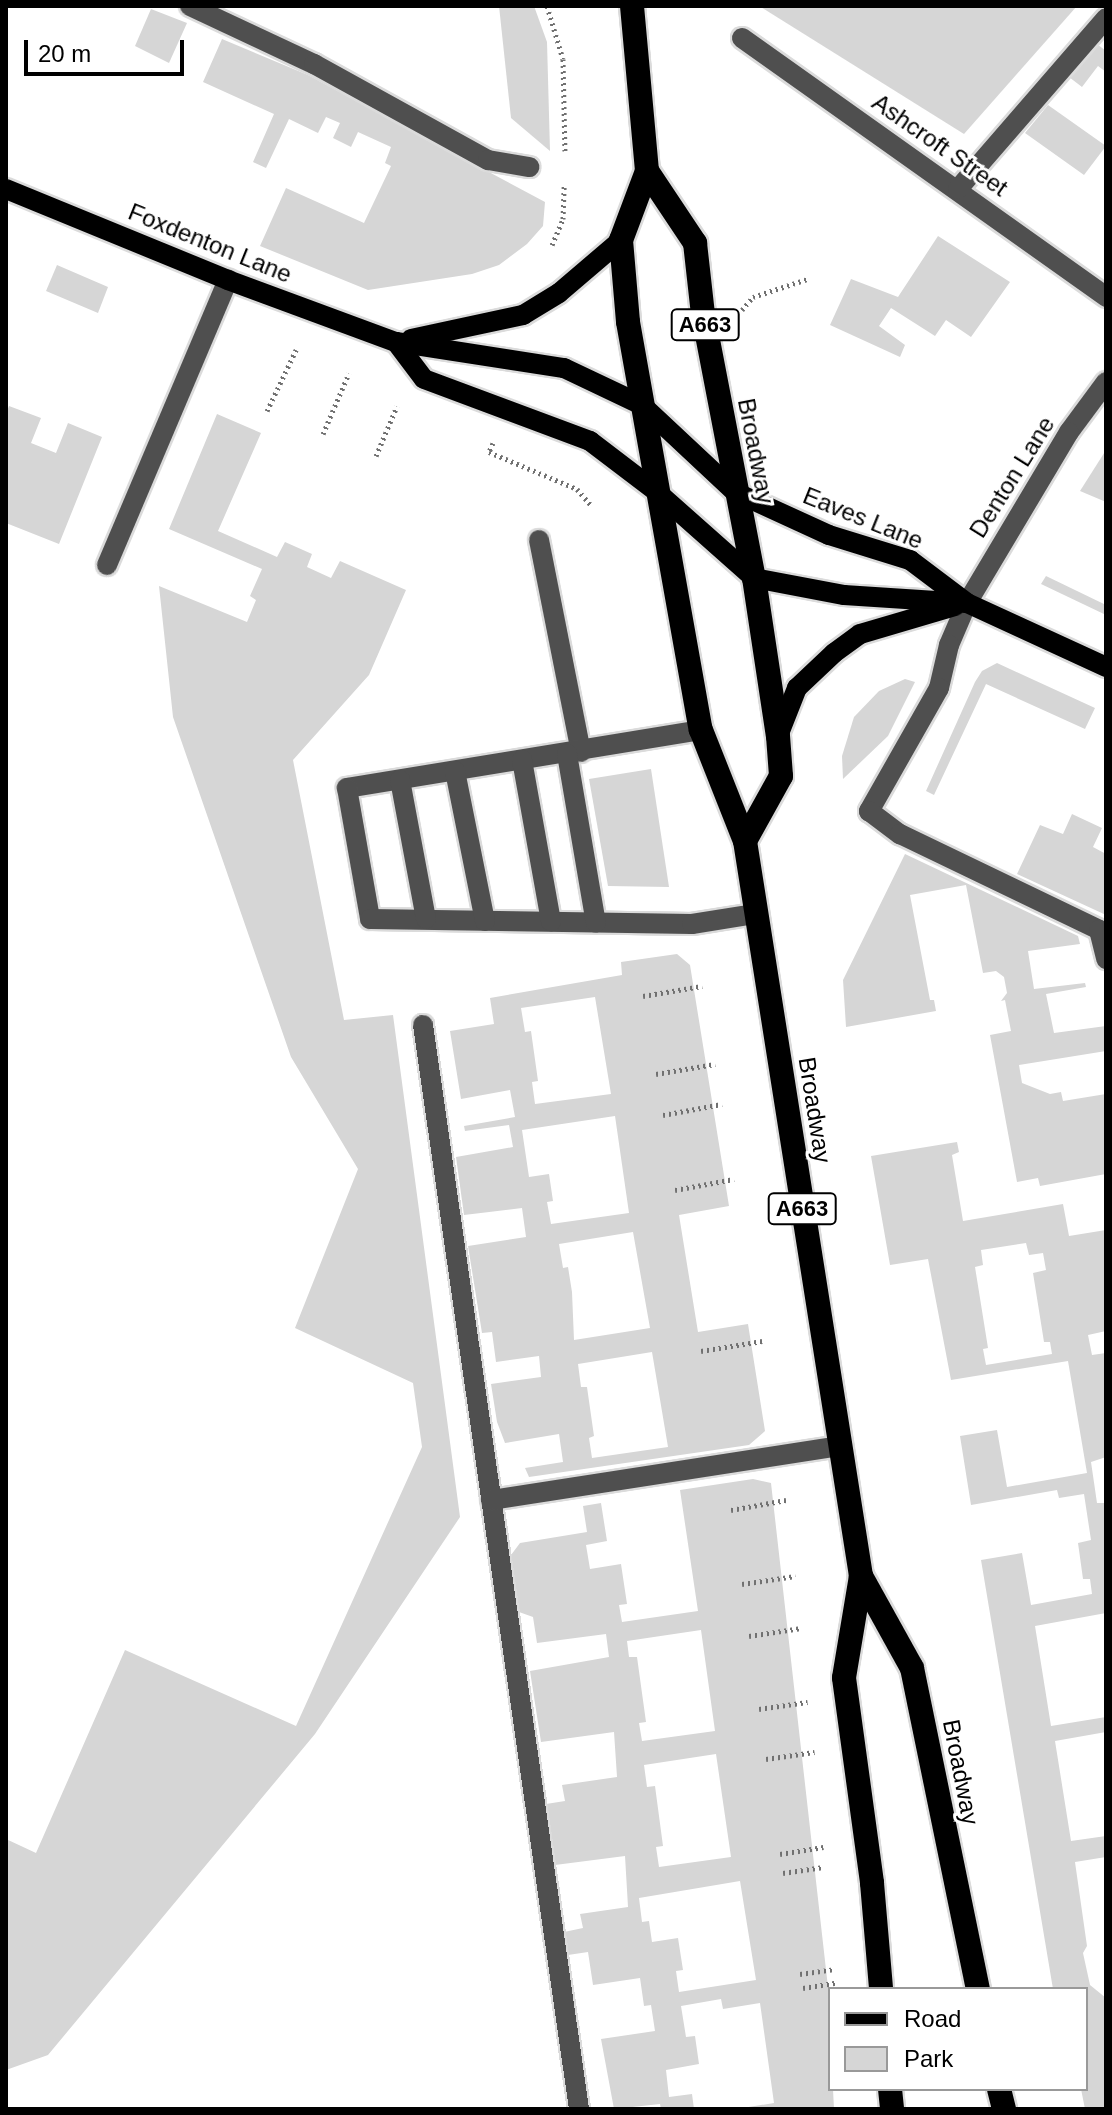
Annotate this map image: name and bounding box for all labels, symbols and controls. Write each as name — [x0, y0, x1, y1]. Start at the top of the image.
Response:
scale bar — [28, 24, 188, 74]
text: 20 m — [38, 40, 91, 67]
street label: Ashcroft Street — [867, 88, 1013, 202]
street label: Foxdenton Lane — [124, 197, 296, 289]
road number: A663 — [669, 307, 741, 343]
street label: Broadway — [732, 396, 780, 506]
street label: Denton Lane — [963, 411, 1061, 543]
street label: Eaves Lane — [799, 481, 927, 555]
street label: Broadway — [792, 1055, 838, 1165]
road number: A663 — [766, 1191, 838, 1227]
street label: Broadway — [937, 1717, 985, 1827]
legend — [828, 1987, 1088, 2091]
text: Road — [904, 2005, 961, 2032]
text: Park — [904, 2045, 953, 2072]

